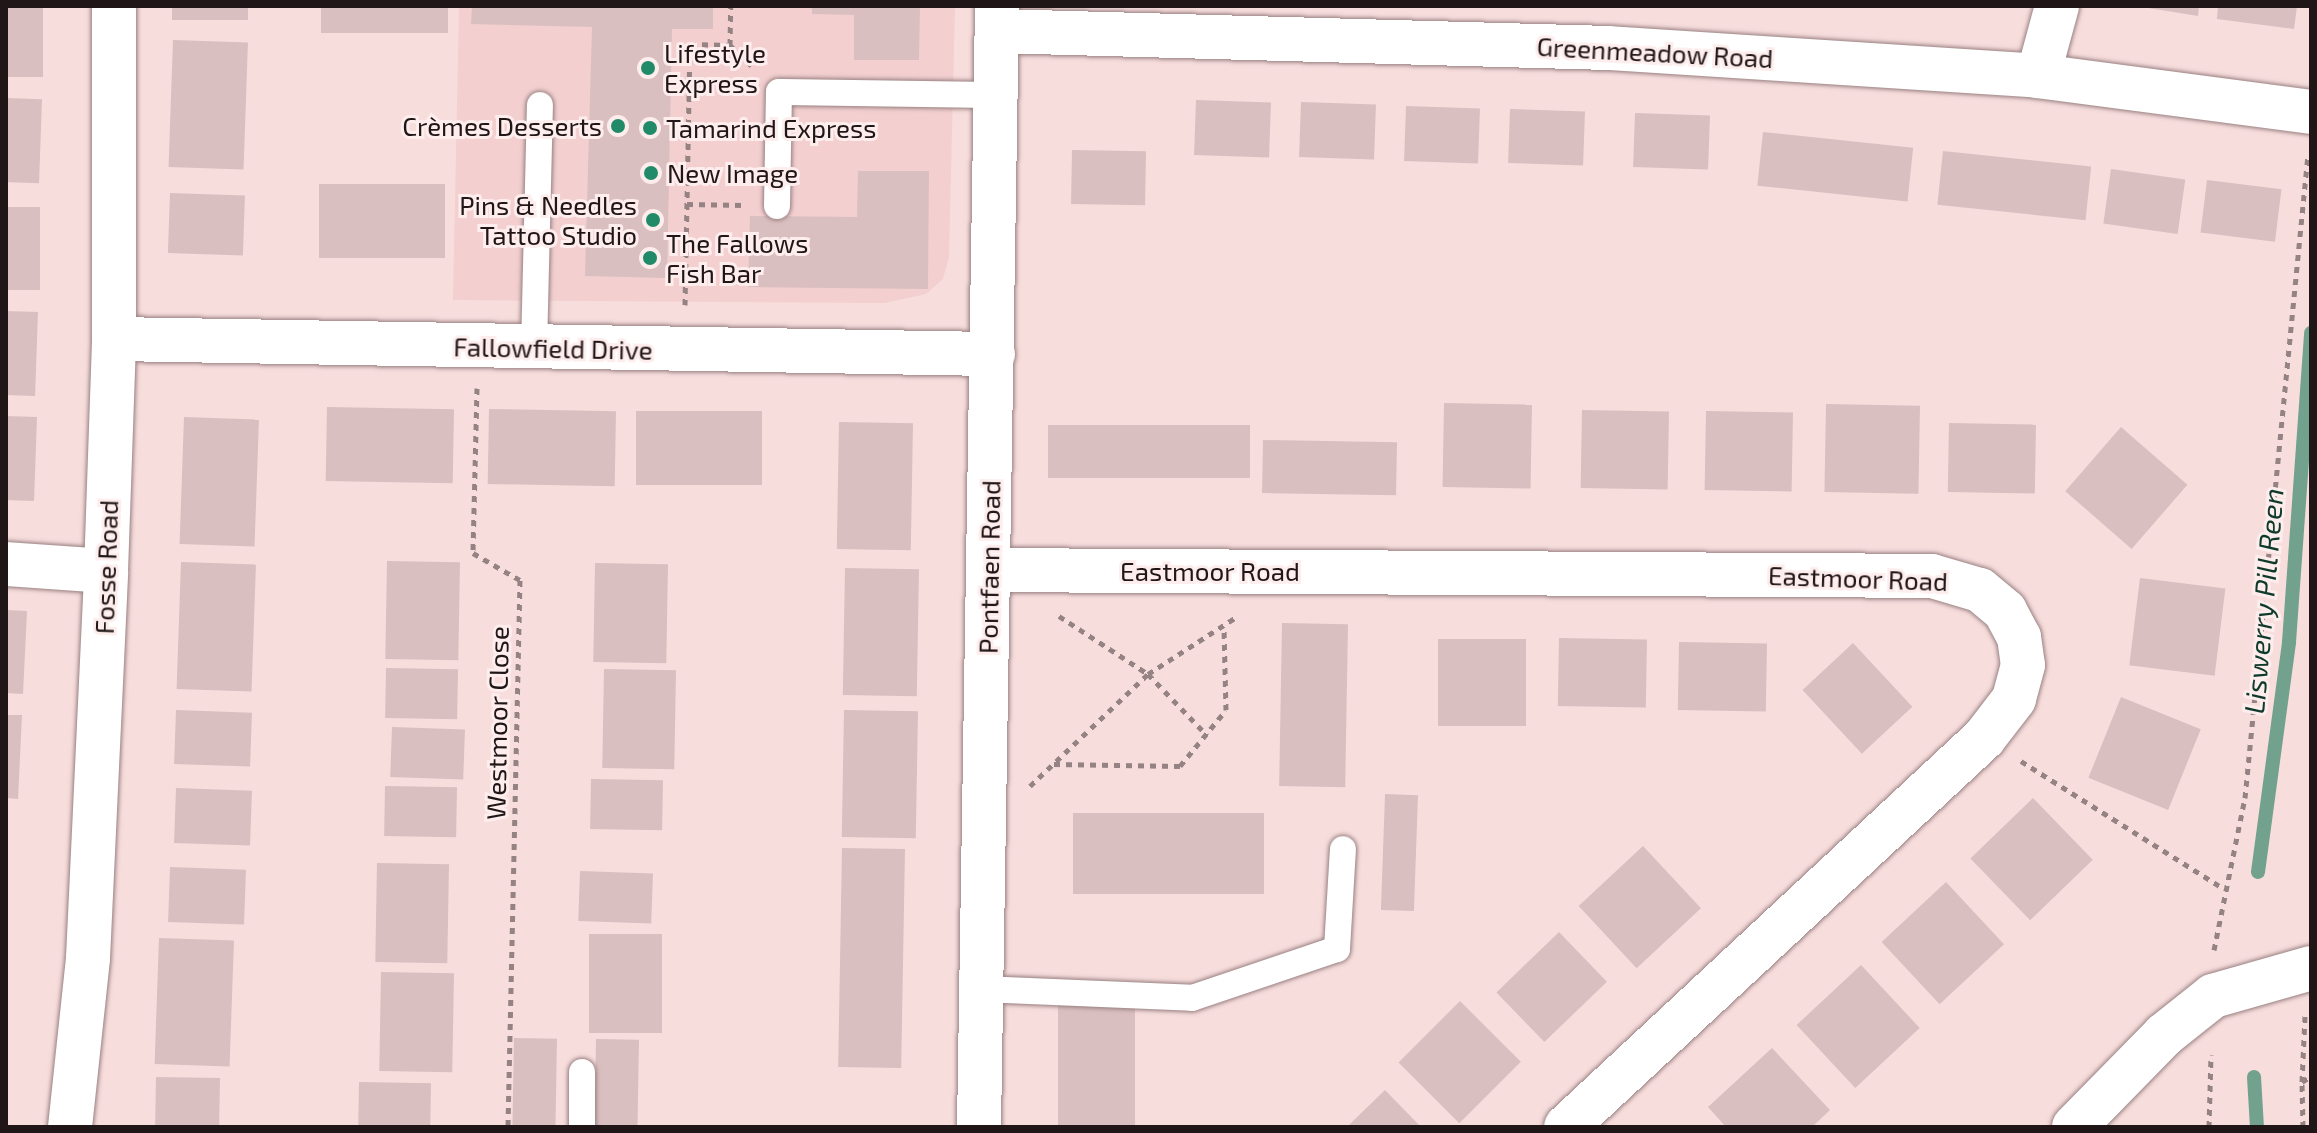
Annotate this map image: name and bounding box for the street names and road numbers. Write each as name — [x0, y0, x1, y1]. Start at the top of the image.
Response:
street label: Greenmeadow Road — [1536, 30, 1774, 74]
street label: Fallowfield Drive — [453, 331, 653, 365]
street label: Pontfaen Road — [972, 480, 1006, 654]
street label: Fosse Road — [88, 499, 124, 635]
street label: Eastmoor Road — [1120, 555, 1300, 587]
street label: Eastmoor Road — [1767, 559, 1949, 597]
street label: Westmoor Close — [480, 626, 514, 820]

